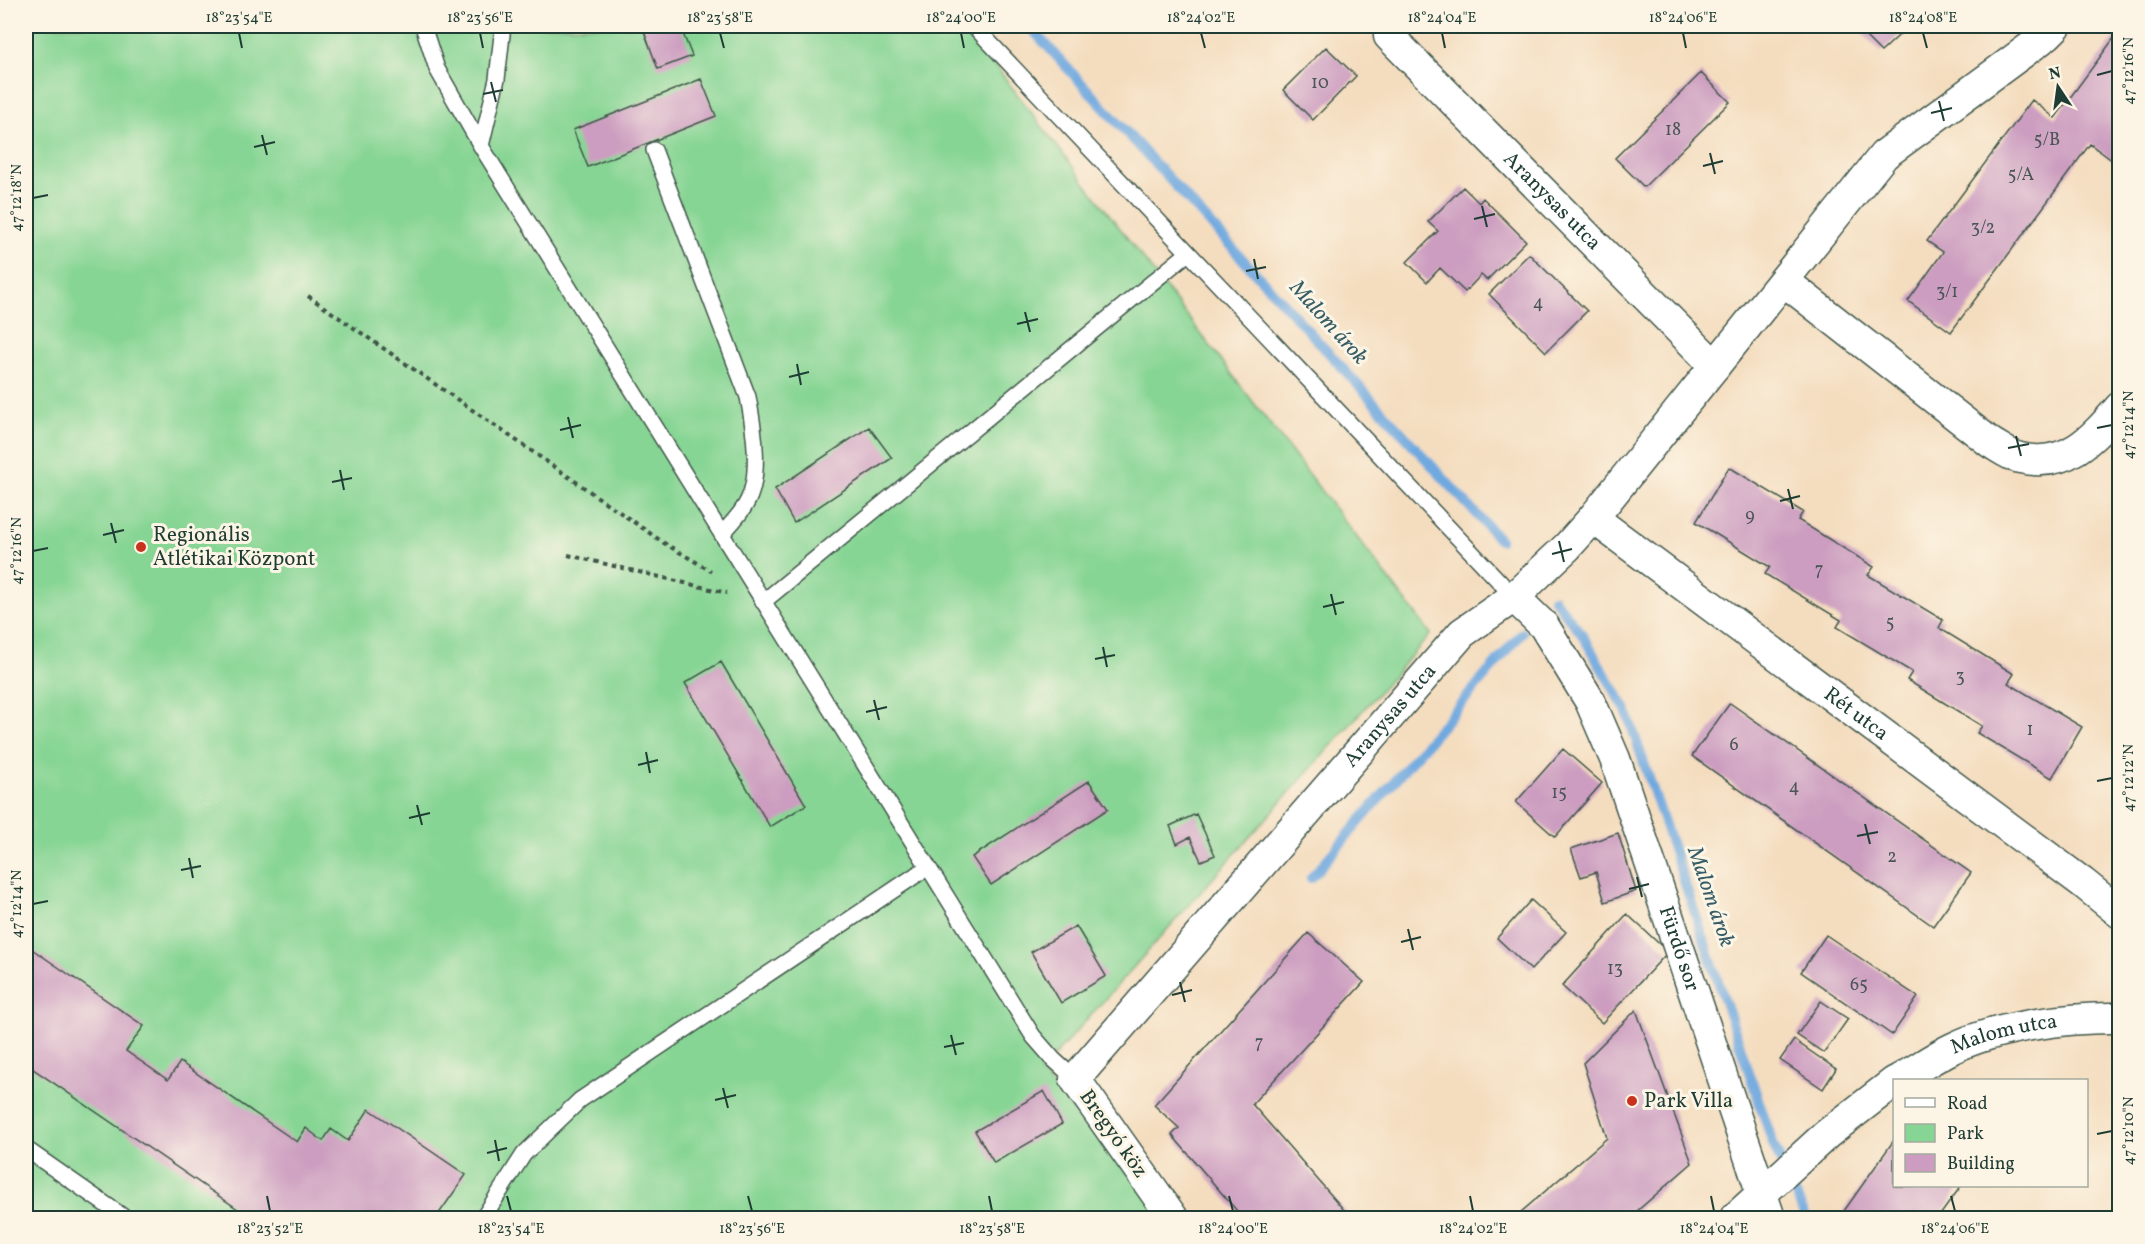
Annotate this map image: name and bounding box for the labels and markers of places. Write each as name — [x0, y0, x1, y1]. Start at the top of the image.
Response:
place label: Regionális Atlétikai Központ — [153, 521, 315, 574]
marker: Regionális Atlétikai Központ — [134, 540, 148, 554]
place label: Park Villa — [1644, 1087, 1733, 1116]
marker: Park Villa — [1625, 1094, 1639, 1108]

